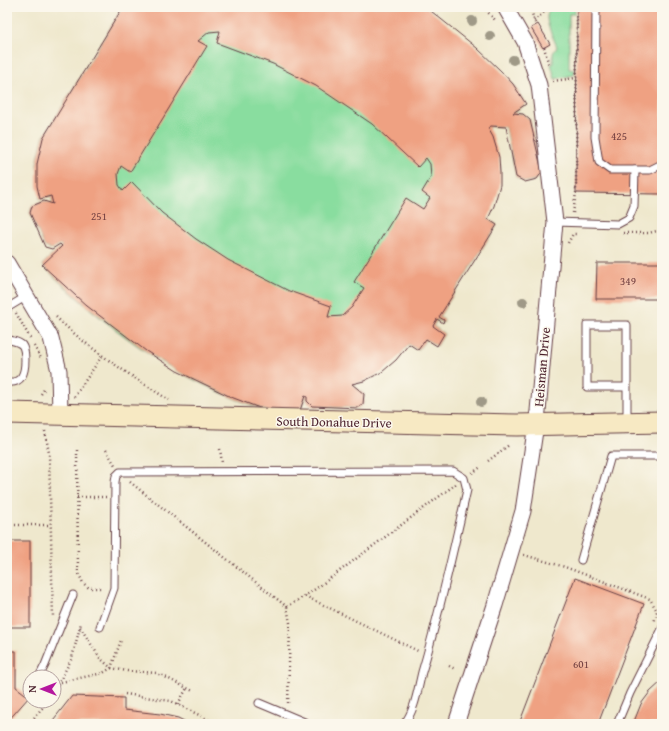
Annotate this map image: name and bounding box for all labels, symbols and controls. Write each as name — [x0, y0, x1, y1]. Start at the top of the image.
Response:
house number: 425 — [611, 128, 627, 144]
house number: 251 — [91, 208, 107, 224]
house number: 349 — [620, 273, 636, 289]
street label: Heisman Drive — [529, 327, 555, 407]
street label: South Donahue Drive — [276, 411, 392, 433]
house number: 601 — [573, 656, 589, 672]
north arrow — [22, 669, 62, 709]
text: N — [24, 685, 40, 693]

